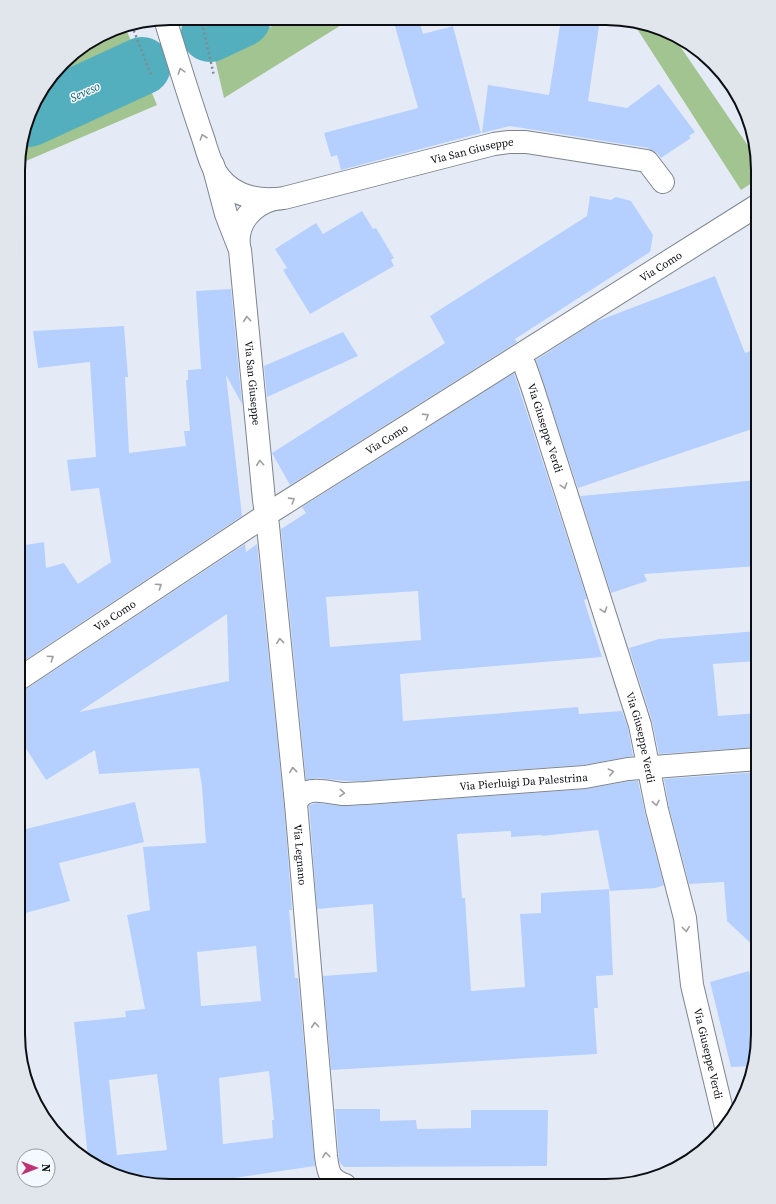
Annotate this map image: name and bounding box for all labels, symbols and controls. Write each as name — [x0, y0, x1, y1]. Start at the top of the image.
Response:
one-way arrow — [177, 68, 186, 75]
water label: Seveso — [67, 78, 103, 106]
one-way arrow — [199, 133, 208, 140]
street label: Via San Giuseppe — [429, 135, 514, 168]
street label: Via Como — [637, 247, 685, 285]
one-way arrow — [242, 316, 251, 322]
street label: Via San Giuseppe — [241, 340, 264, 426]
street label: Via Giuseppe Verdi — [524, 381, 567, 474]
one-way arrow — [421, 413, 428, 420]
street label: Via Como — [362, 420, 411, 458]
one-way arrow — [256, 460, 265, 466]
one-way arrow — [560, 483, 568, 490]
one-way arrow — [288, 497, 295, 504]
one-way arrow — [155, 584, 162, 591]
street label: Via Como — [91, 596, 139, 635]
one-way arrow — [599, 606, 608, 613]
one-way arrow — [275, 638, 284, 644]
one-way arrow — [47, 655, 54, 663]
street label: Via Giuseppe Verdi — [622, 690, 659, 784]
one-way arrow — [288, 767, 297, 773]
one-way arrow — [608, 768, 614, 777]
street label: Via Pierluigi Da Palestrina — [459, 769, 589, 794]
one-way arrow — [339, 789, 345, 798]
one-way arrow — [651, 800, 660, 806]
street label: Via Legnano — [290, 823, 310, 886]
one-way arrow — [681, 926, 690, 932]
street label: Via Giuseppe Verdi — [690, 1007, 727, 1101]
one-way arrow — [310, 1022, 319, 1029]
north arrow — [16, 1148, 56, 1188]
one-way arrow — [322, 1152, 331, 1158]
text: N — [38, 1164, 53, 1172]

